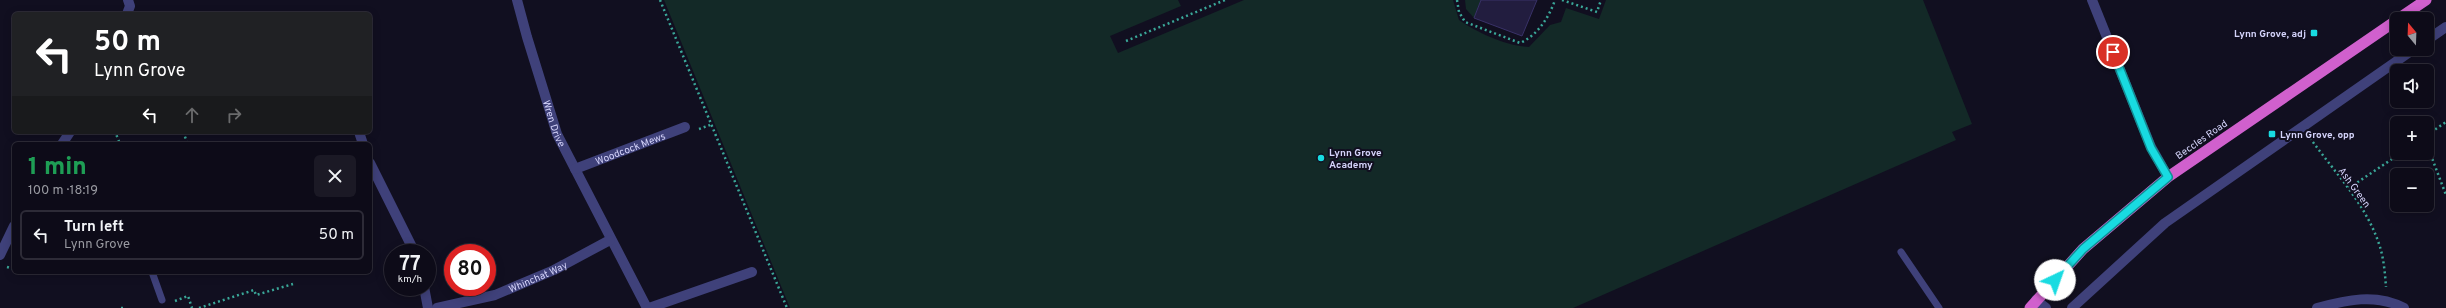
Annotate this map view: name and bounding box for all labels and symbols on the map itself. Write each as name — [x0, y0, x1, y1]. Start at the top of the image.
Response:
north arrow — [2390, 12, 2434, 56]
place label: Lynn Grove, adj — [2234, 28, 2306, 41]
marker: Lynn Grove, adj — [2309, 28, 2319, 38]
pin — [2096, 35, 2130, 69]
street label: Wren Drive — [539, 99, 568, 150]
street label: Beccles Road — [2173, 118, 2230, 163]
marker: Lynn Grove, opp — [2267, 129, 2277, 139]
place label: Lynn Grove, opp — [2280, 129, 2355, 142]
street label: Woodcock Mews — [594, 130, 668, 169]
place label: Lynn Grove Academy — [1329, 147, 1382, 172]
marker: Lynn Grove Academy — [1316, 153, 1326, 163]
street label: Ash Green — [2335, 165, 2373, 211]
speed limit sign: 80 — [444, 244, 496, 296]
street label: Whinchat Way — [507, 259, 570, 296]
position arrow — [2034, 259, 2076, 301]

